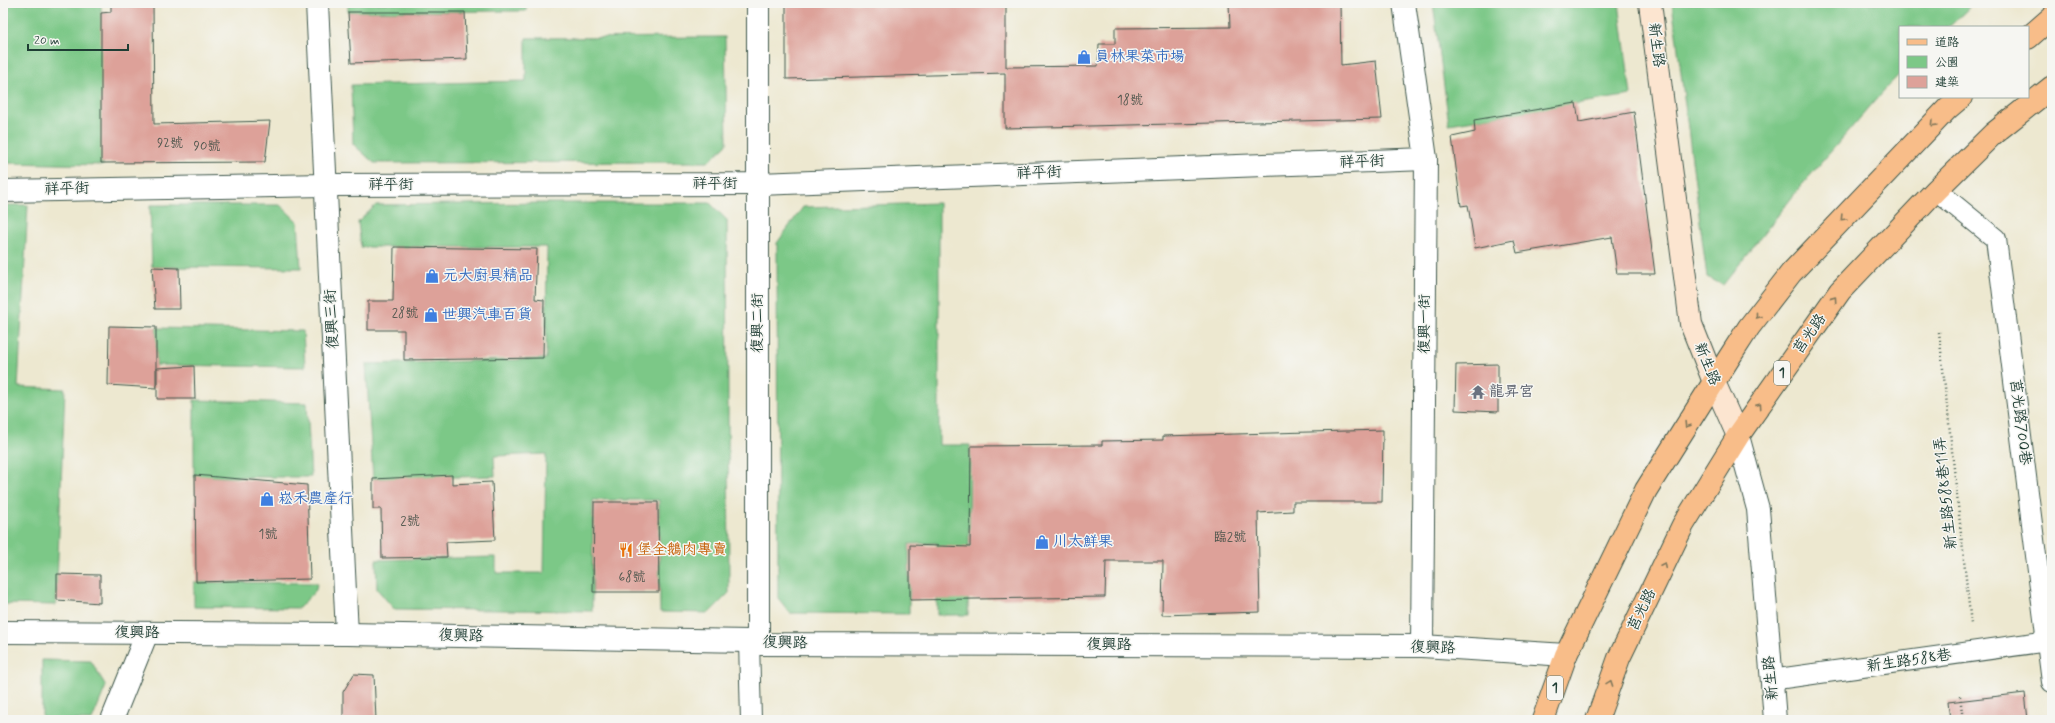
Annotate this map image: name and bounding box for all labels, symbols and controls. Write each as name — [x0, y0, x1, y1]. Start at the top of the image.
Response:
street label: 新生路 — [1643, 21, 1669, 69]
scale bar — [28, 26, 128, 52]
legend — [1899, 26, 2029, 98]
text: 20 m — [34, 33, 60, 49]
text: 道路 — [1935, 35, 1959, 51]
place label: 員林果菜市場 — [1095, 47, 1185, 67]
shop icon: 員林果菜市場 — [1076, 49, 1092, 65]
text: 公園 — [1935, 55, 1959, 71]
text: 建築 — [1935, 75, 1959, 91]
house number: 18號 — [1117, 92, 1143, 109]
one-way arrow — [1930, 119, 1937, 127]
house number: 92號 — [157, 135, 183, 152]
house number: 90號 — [194, 138, 220, 155]
street label: 祥平街 — [1339, 151, 1385, 173]
street label: 祥平街 — [1016, 162, 1062, 184]
street label: 祥平街 — [692, 174, 738, 194]
street label: 祥平街 — [368, 175, 414, 195]
street label: 祥平街 — [44, 179, 90, 199]
one-way arrow — [1840, 213, 1848, 221]
place label: 元大廚具精品 — [443, 266, 533, 286]
shop icon: 元大廚具精品 — [424, 268, 440, 284]
street label: 復興三街 — [320, 289, 344, 349]
street label: 復興二街 — [748, 293, 768, 353]
street label: 復興一街 — [1415, 294, 1435, 354]
one-way arrow — [1829, 297, 1836, 304]
house number: 28號 — [392, 305, 418, 322]
place label: 世興汽車百貨 — [442, 305, 532, 325]
shop icon: 世興汽車百貨 — [423, 307, 439, 323]
street label: 莒光路 — [1789, 310, 1831, 358]
one-way arrow — [1756, 312, 1763, 319]
street label: 新生路 — [1689, 339, 1725, 389]
road number: 1 — [1774, 361, 1790, 385]
street label: 莒光路700巷 — [2005, 378, 2035, 466]
place label: 龍昇宮 — [1489, 382, 1534, 402]
temple icon: 龍昇宮 — [1470, 384, 1486, 400]
one-way arrow — [1754, 403, 1762, 410]
one-way arrow — [1684, 421, 1692, 428]
street label: 新生路588巷11弄 — [1930, 436, 1962, 550]
place label: 崧禾農產行 — [278, 489, 353, 509]
shop icon: 崧禾農產行 — [259, 491, 275, 507]
house number: 2號 — [400, 513, 420, 530]
house number: 1號 — [259, 526, 277, 543]
house number: 臨2號 — [1214, 529, 1246, 546]
place label: 川太鮮果 — [1053, 532, 1113, 552]
shop icon: 川太鮮果 — [1034, 534, 1050, 550]
place label: 堡全鵝肉專賣 — [637, 540, 727, 560]
restaurant icon: 堡全鵝肉專賣 — [618, 542, 634, 558]
one-way arrow — [1659, 562, 1667, 569]
house number: 68號 — [619, 569, 645, 586]
street label: 莒光路 — [1623, 585, 1661, 635]
street label: 復興路 — [114, 623, 160, 643]
street label: 復興路 — [438, 626, 484, 646]
street label: 復興路 — [762, 633, 808, 653]
street label: 復興路 — [1086, 635, 1132, 655]
street label: 復興路 — [1410, 637, 1456, 659]
street label: 新生路588巷 — [1865, 645, 1953, 677]
street label: 新生路 — [1759, 655, 1783, 701]
road number: 1 — [1547, 676, 1563, 700]
one-way arrow — [1605, 680, 1613, 687]

